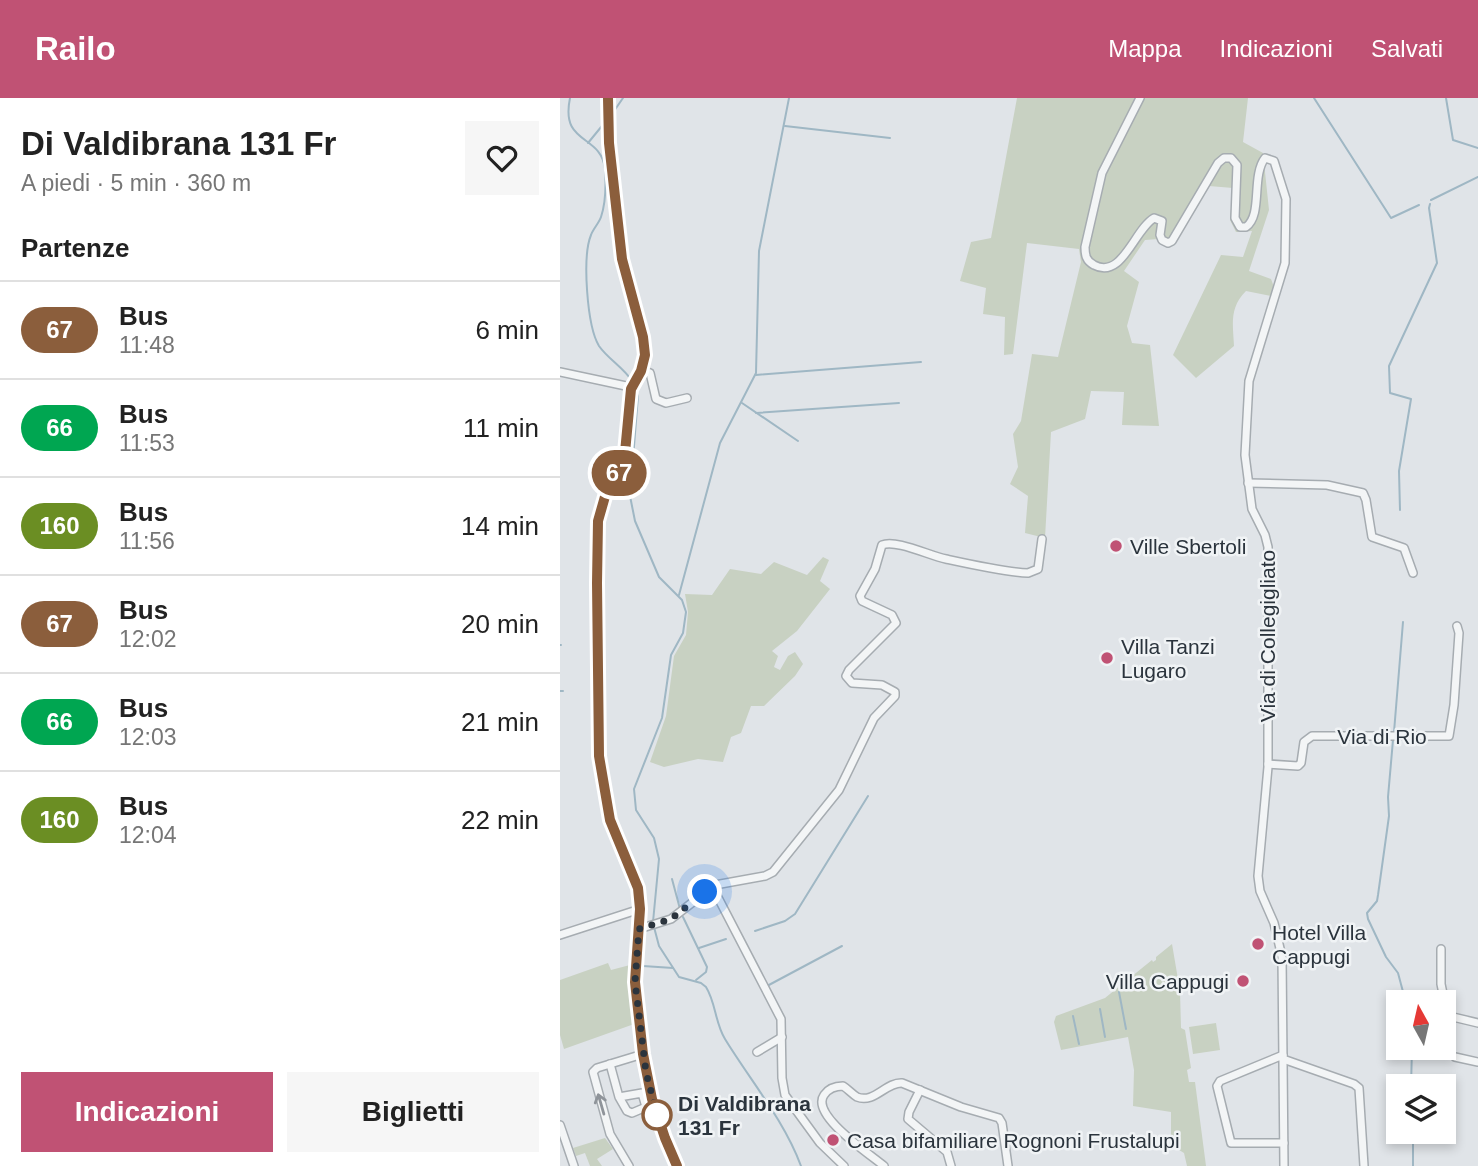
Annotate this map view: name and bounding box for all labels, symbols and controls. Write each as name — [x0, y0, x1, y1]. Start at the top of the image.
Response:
text: Railo — [35, 30, 116, 67]
text: Mappa — [1108, 35, 1182, 62]
text: Indicazioni — [1220, 35, 1333, 62]
text: Salvati — [1371, 35, 1443, 62]
button: heart — [465, 121, 539, 195]
text: Di Valdibrana 131 Fr — [21, 125, 336, 162]
text: A piedi · 5 min · 360 m — [21, 170, 251, 196]
text: Partenze — [21, 233, 129, 263]
text: Bus — [119, 301, 168, 331]
text: 6 min — [475, 315, 539, 345]
text: 67 — [46, 316, 73, 343]
text: 11:48 — [119, 332, 175, 358]
text: Bus — [119, 399, 168, 429]
text: 11 min — [463, 413, 539, 443]
text: 66 — [46, 414, 73, 441]
text: 11:53 — [119, 430, 175, 456]
line badge: 67 — [588, 450, 650, 496]
text: 67 — [606, 459, 632, 486]
text: Bus — [119, 497, 168, 527]
text: 14 min — [461, 511, 539, 541]
text: 160 — [39, 512, 80, 539]
text: 11:56 — [119, 528, 175, 554]
place label: Ville Sbertoli — [1130, 535, 1246, 558]
marker: Ville Sbertoli — [1108, 538, 1124, 554]
street label: Via di Collegigliato — [1256, 550, 1279, 722]
text: Bus — [119, 595, 168, 625]
text: 20 min — [461, 609, 539, 639]
text: 67 — [46, 610, 73, 637]
text: 12:02 — [119, 626, 177, 652]
place label: Villa Tanzi Lugaro — [1121, 635, 1215, 682]
marker: Villa Tanzi Lugaro — [1099, 650, 1115, 666]
text: Bus — [119, 693, 168, 723]
text: 21 min — [461, 707, 539, 737]
text: 66 — [46, 708, 73, 735]
text: 12:03 — [119, 724, 177, 750]
street label: Via di Rio — [1337, 725, 1427, 748]
text: Bus — [119, 791, 168, 821]
text: 22 min — [461, 805, 539, 835]
text: 160 — [39, 806, 80, 833]
text: 12:04 — [119, 822, 177, 848]
your location — [687, 874, 722, 909]
place label: Hotel Villa Cappugi — [1272, 921, 1366, 968]
marker: Hotel Villa Cappugi — [1250, 936, 1266, 952]
place label: Villa Cappugi — [1106, 970, 1229, 993]
marker: Villa Cappugi — [1235, 973, 1251, 989]
north arrow — [1386, 990, 1456, 1060]
map controls — [1386, 990, 1456, 1144]
button: Indicazioni — [21, 1072, 273, 1152]
button: Biglietti — [287, 1072, 539, 1152]
button: layers — [1386, 1074, 1456, 1144]
place label: Di Valdibrana 131 Fr — [678, 1092, 811, 1139]
one-way arrow — [594, 1093, 607, 1115]
marker: Di Valdibrana 131 Fr — [642, 1100, 672, 1130]
place label: Casa bifamiliare Rognoni Frustalupi — [847, 1129, 1180, 1152]
marker: Casa bifamiliare Rognoni Frustalupi — [825, 1132, 841, 1148]

